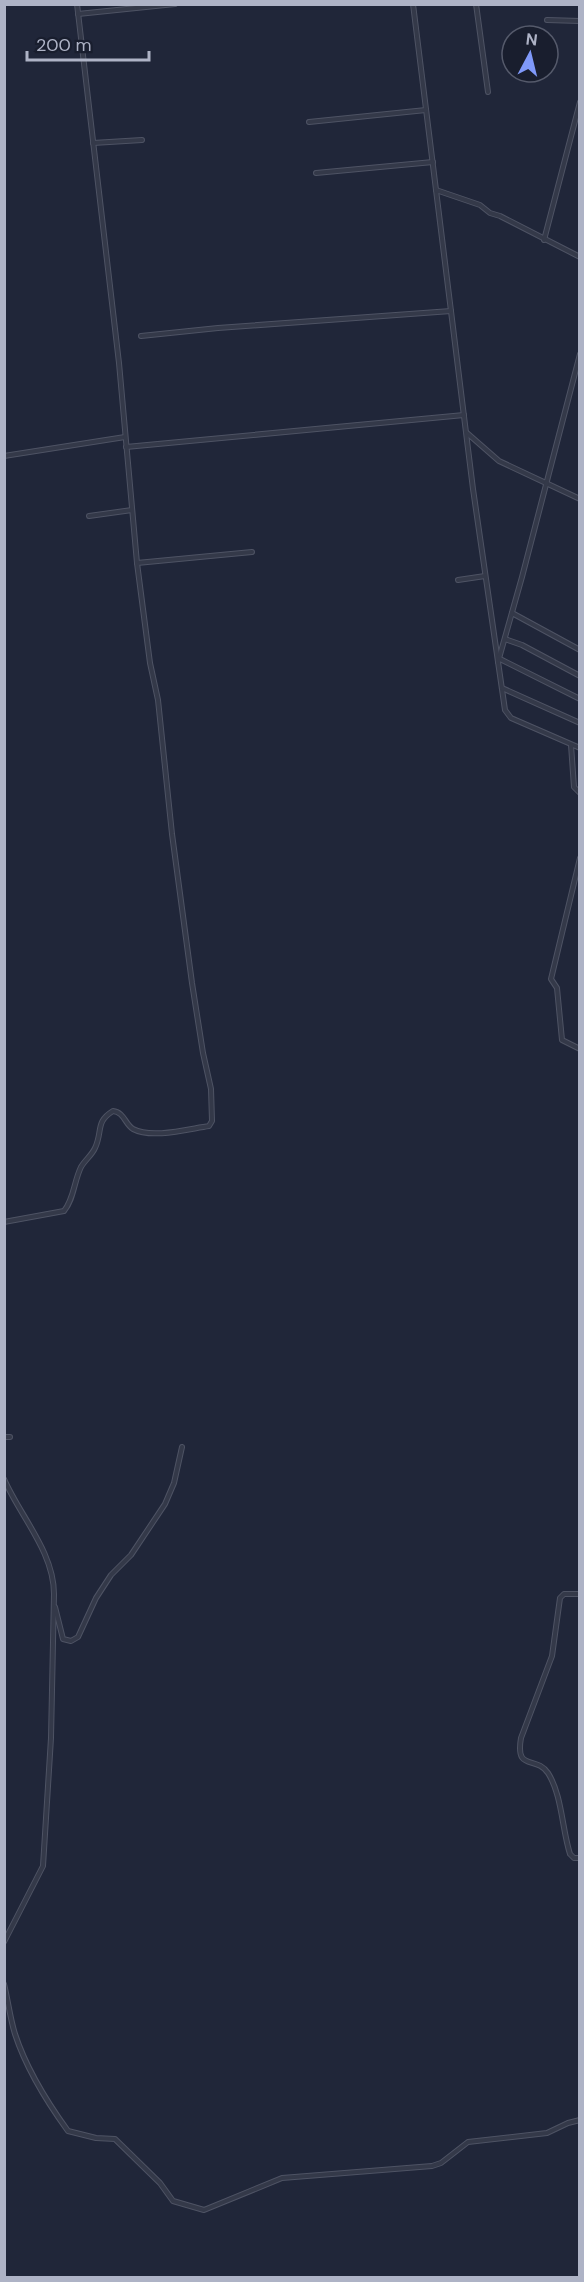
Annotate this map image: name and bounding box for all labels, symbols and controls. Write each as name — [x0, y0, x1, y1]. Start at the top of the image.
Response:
scale bar — [27, 24, 148, 62]
north arrow — [500, 24, 560, 84]
text: N — [525, 28, 539, 51]
text: 200 m — [36, 33, 92, 57]

